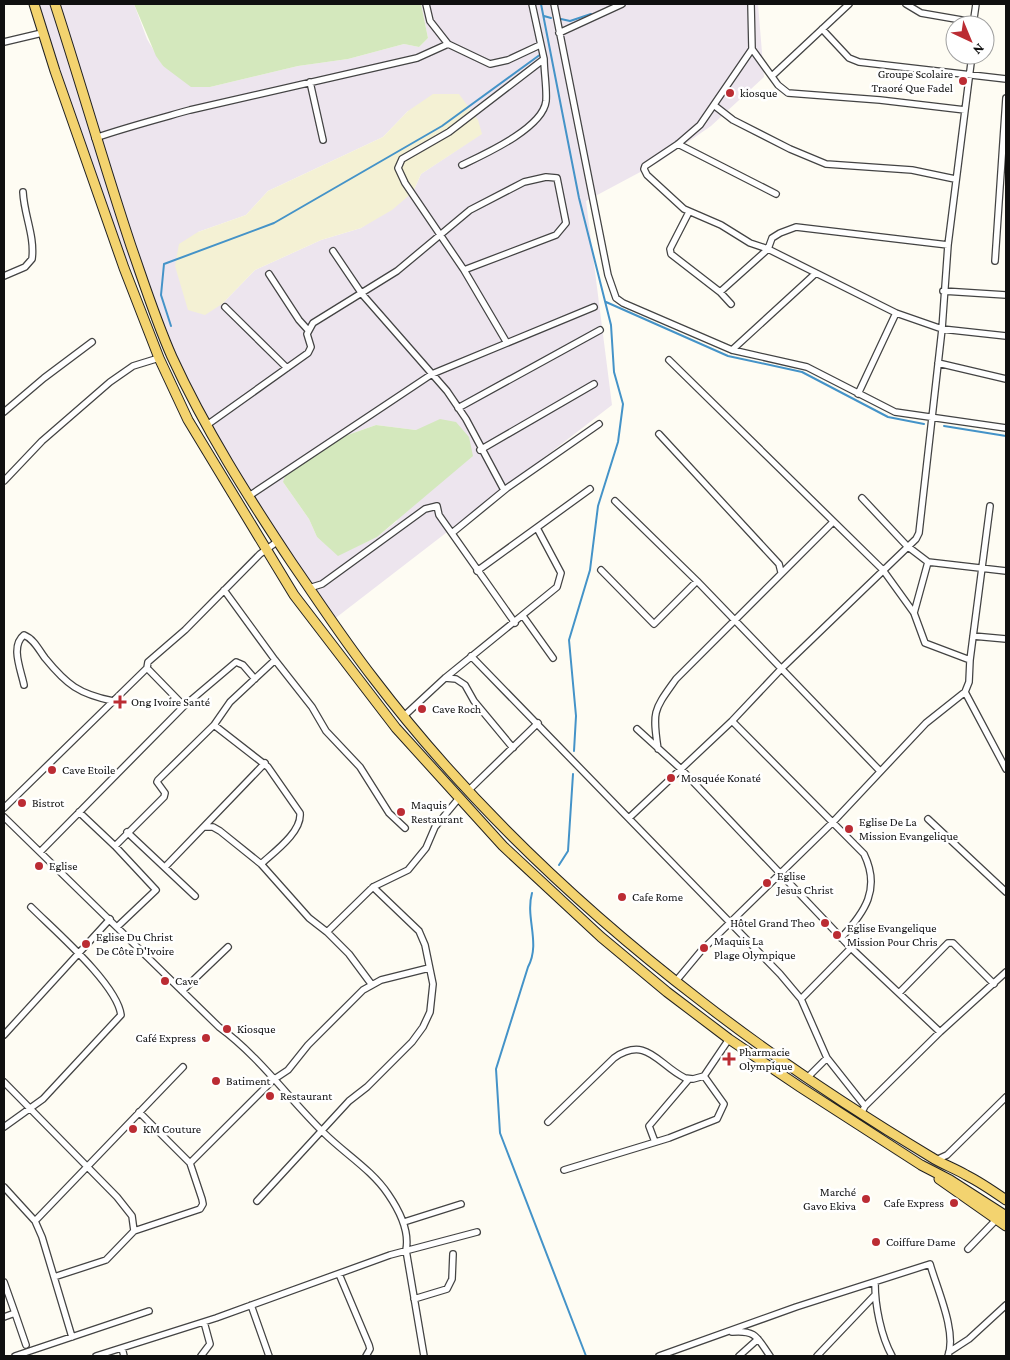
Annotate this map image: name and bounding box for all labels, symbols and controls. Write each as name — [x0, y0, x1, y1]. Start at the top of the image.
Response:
north arrow — [945, 15, 995, 65]
text: N — [970, 40, 988, 59]
place label: Groupe Scolaire Traoré Que Fadel — [872, 67, 953, 95]
marker: Groupe Scolaire Traoré Que Fadel — [957, 75, 969, 87]
place label: kiosque — [740, 86, 777, 100]
marker: kiosque — [724, 87, 736, 99]
marker: Ong Ivoire Santé — [113, 695, 127, 709]
place label: Ong Ivoire Santé — [131, 695, 210, 709]
place label: Cave Roch — [432, 702, 482, 716]
marker: Cave Roch — [416, 703, 428, 715]
place label: Cave Etoile — [62, 763, 115, 777]
marker: Cave Etoile — [46, 764, 58, 776]
place label: Mosquée Konaté — [681, 771, 761, 785]
marker: Mosquée Konaté — [665, 772, 677, 784]
place label: Bistrot — [32, 796, 65, 810]
marker: Bistrot — [16, 797, 28, 809]
place label: Maquis Restaurant — [411, 798, 464, 826]
marker: Maquis Restaurant — [395, 806, 407, 818]
place label: Eglise De La Mission Evangelique — [859, 815, 958, 843]
marker: Eglise De La Mission Evangelique — [843, 823, 855, 835]
place label: Eglise — [49, 859, 77, 873]
marker: Eglise — [33, 860, 45, 872]
place label: Eglise Jesus Christ — [776, 869, 835, 897]
marker: Eglise Jesus Christ — [761, 877, 773, 889]
place label: Cafe Rome — [632, 890, 683, 904]
marker: Cafe Rome — [616, 891, 628, 903]
place label: Hôtel Grand Theo — [730, 916, 815, 930]
marker: Hôtel Grand Theo — [819, 917, 831, 929]
place label: Eglise Evangelique Mission Pour Chris — [847, 921, 938, 949]
marker: Eglise Evangelique Mission Pour Chris — [831, 929, 843, 941]
place label: Eglise Du Christ De Côte D'Ivoire — [96, 930, 174, 958]
place label: Maquis La Plage Olympique — [714, 934, 796, 962]
marker: Eglise Du Christ De Côte D'Ivoire — [80, 938, 92, 950]
marker: Maquis La Plage Olympique — [698, 942, 710, 954]
place label: Cave — [175, 974, 198, 988]
marker: Cave — [159, 975, 171, 987]
place label: Kiosque — [237, 1022, 275, 1036]
marker: Kiosque — [221, 1023, 233, 1035]
place label: Café Express — [135, 1031, 196, 1045]
marker: Café Express — [200, 1032, 212, 1044]
place label: Pharmacie Olympique — [739, 1045, 793, 1073]
marker: Pharmacie Olympique — [723, 1053, 735, 1065]
place label: Batiment — [226, 1074, 272, 1088]
marker: Batiment — [210, 1075, 222, 1087]
place label: Restaurant — [280, 1089, 333, 1103]
marker: Restaurant — [264, 1090, 276, 1102]
place label: KM Couture — [143, 1122, 201, 1136]
marker: KM Couture — [127, 1123, 139, 1135]
place label: Marché Gavo Ekiva — [803, 1185, 856, 1213]
marker: Marché Gavo Ekiva — [860, 1193, 872, 1205]
place label: Cafe Express — [883, 1196, 944, 1210]
marker: Cafe Express — [948, 1197, 960, 1209]
place label: Coiffure Dame — [886, 1235, 956, 1249]
marker: Coiffure Dame — [870, 1236, 882, 1248]

